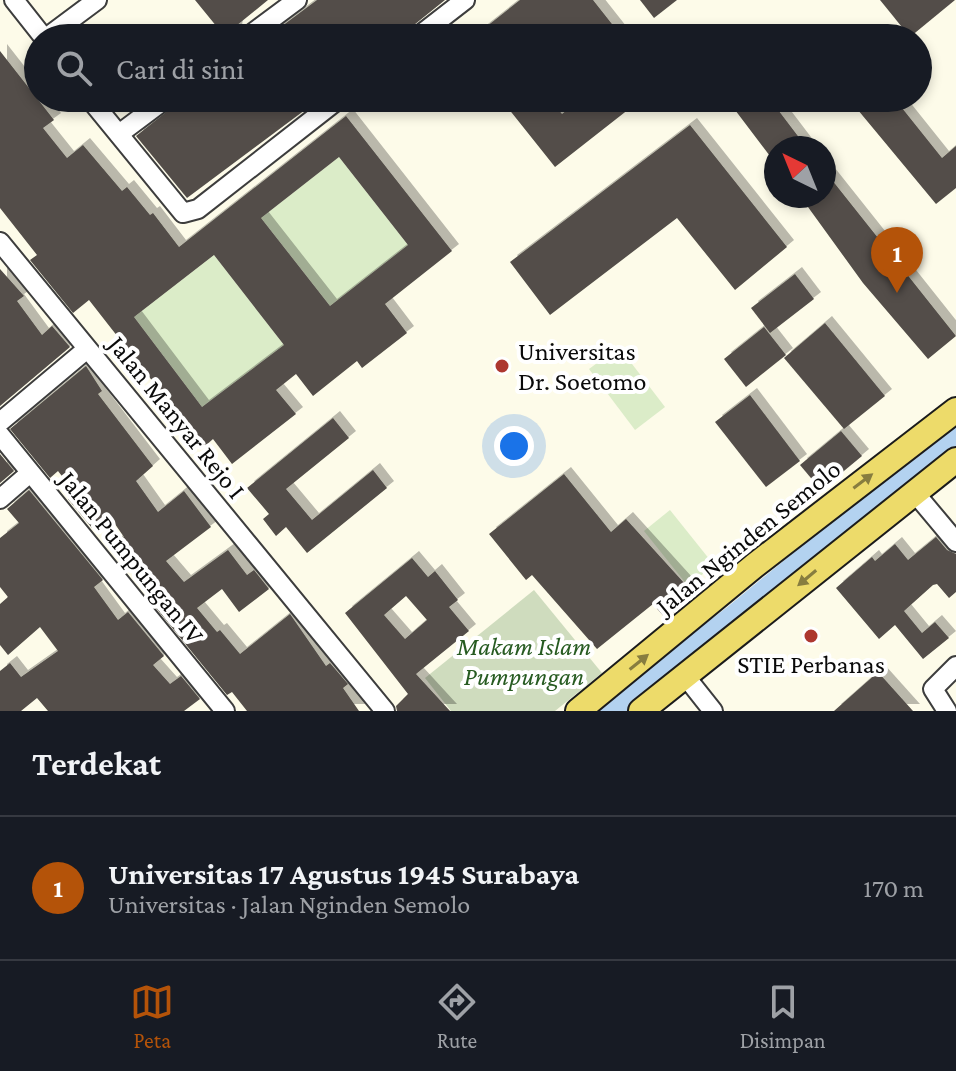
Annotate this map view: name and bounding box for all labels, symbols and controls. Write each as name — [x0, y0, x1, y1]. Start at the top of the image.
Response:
search box — [24, 24, 932, 112]
icon: search — [52, 46, 96, 90]
text: Cari di sini — [116, 52, 244, 85]
north arrow — [764, 136, 836, 208]
pin: 1 — [871, 227, 923, 293]
street label: Jalan Manyar Rejo I — [101, 329, 251, 504]
place label: Universitas Dr. Soetomo — [518, 337, 646, 396]
marker: Universitas Dr. Soetomo — [493, 357, 511, 375]
your location — [494, 426, 534, 466]
street label: Jalan Nginden Semolo — [649, 454, 846, 622]
street label: Jalan Pumpungan IV — [52, 464, 210, 649]
one-way arrow — [852, 474, 873, 490]
one-way arrow — [797, 569, 817, 586]
marker: STIE Perbanas — [802, 627, 820, 645]
park label: Makam Islam Pumpungan — [456, 632, 591, 691]
place label: STIE Perbanas — [737, 650, 885, 679]
one-way arrow — [629, 655, 649, 671]
text: Terdekat — [32, 745, 161, 782]
text: Universitas 17 Agustus 1945 Surabaya — [108, 857, 579, 890]
text: 1 — [53, 874, 63, 903]
text: 170 m — [863, 874, 924, 903]
text: Universitas · Jalan Nginden Semolo — [108, 890, 470, 919]
tab: Peta — [130, 980, 174, 1053]
tab: Rute — [435, 980, 479, 1053]
tab: Disimpan — [740, 980, 826, 1053]

